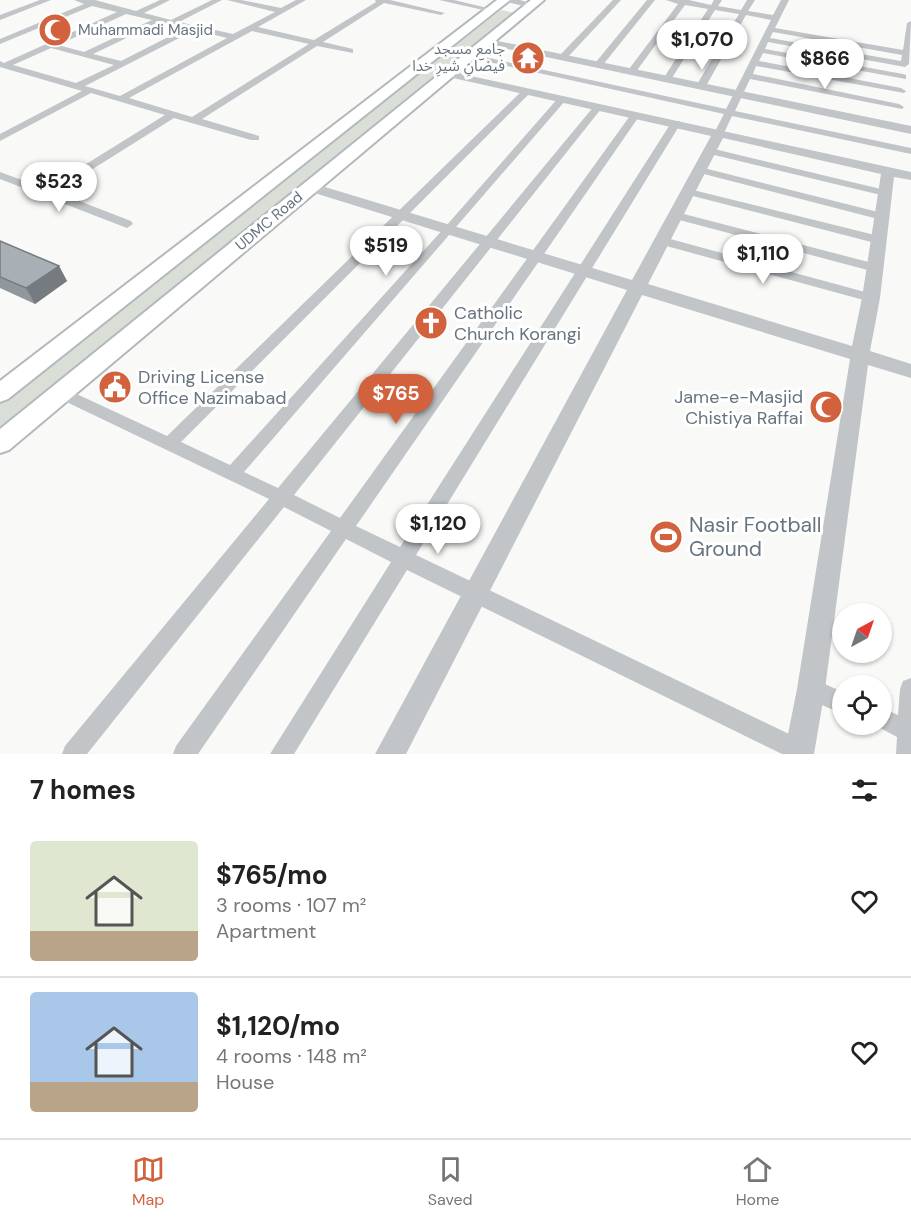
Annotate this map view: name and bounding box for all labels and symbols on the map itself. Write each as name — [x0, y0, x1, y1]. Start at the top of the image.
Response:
mosque icon: Muhammadi Masjid — [37, 12, 73, 48]
place label: Muhammadi Masjid — [78, 20, 213, 40]
pin: $1,070 — [653, 20, 751, 71]
place label: جامع مسجد فیضانِ شیرِ خدا — [412, 39, 505, 77]
pin: $866 — [789, 39, 861, 90]
temple icon: جامع مسجد فیضانِ شیرِ خدا — [510, 40, 546, 76]
pin: $523 — [23, 162, 95, 213]
street label: UDMC Road — [231, 187, 307, 255]
pin: $519 — [350, 226, 422, 277]
pin: $1,110 — [714, 234, 812, 285]
place label: Catholic Church Korangi — [454, 301, 581, 346]
church icon: Catholic Church Korangi — [413, 305, 449, 341]
place label: Driving License Office Nazimabad — [138, 365, 286, 410]
public building icon: Driving License Office Nazimabad — [97, 369, 133, 405]
pin: $765 — [360, 374, 432, 425]
place label: Jame-e-Masjid Chistiya Raffai — [674, 385, 803, 430]
mosque icon: Jame-e-Masjid Chistiya Raffai — [808, 389, 844, 425]
pin: $1,120 — [389, 504, 487, 555]
place label: Nasir Football Ground — [689, 511, 821, 563]
sports icon: Nasir Football Ground — [648, 519, 684, 555]
north arrow — [832, 603, 892, 663]

